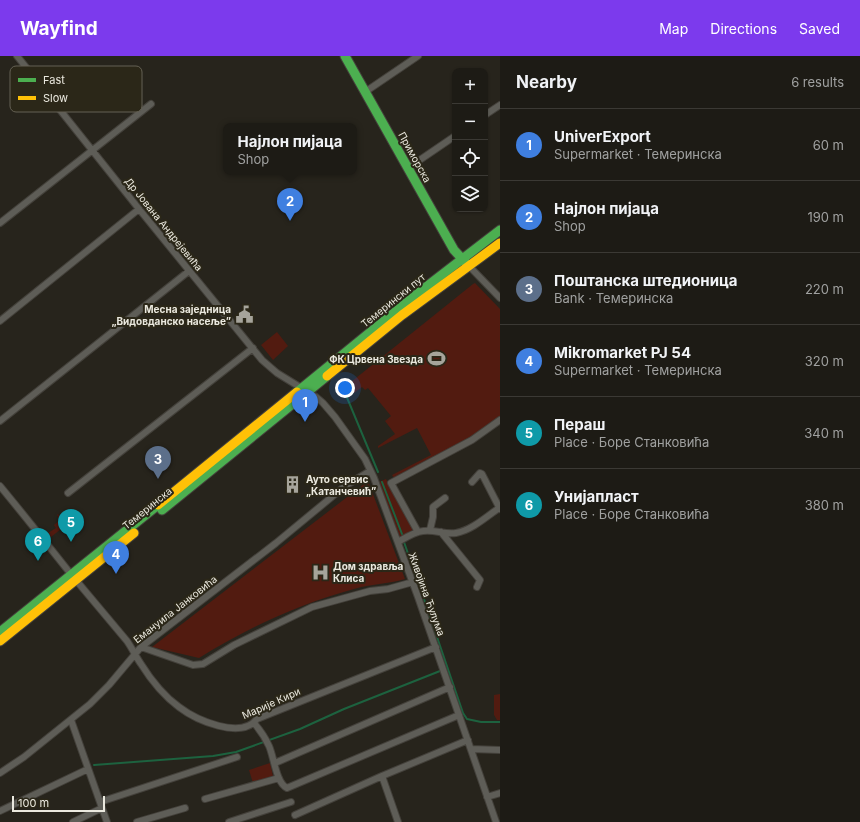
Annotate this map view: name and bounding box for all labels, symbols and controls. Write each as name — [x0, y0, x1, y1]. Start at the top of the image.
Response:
text: Wayfind — [20, 17, 98, 40]
text: Map — [659, 20, 688, 37]
text: Directions — [710, 20, 777, 37]
text: Saved — [799, 20, 840, 37]
legend — [10, 66, 142, 112]
map controls — [452, 68, 488, 212]
button: + — [452, 68, 488, 104]
text: Nearby — [516, 72, 577, 92]
text: Fast — [43, 73, 65, 87]
text: 6 results — [791, 74, 844, 90]
text: Slow — [43, 91, 68, 105]
button: − — [452, 104, 488, 140]
popup — [223, 123, 357, 175]
text: UniverExport — [554, 127, 651, 146]
street label: Приморска — [396, 130, 434, 184]
text: Најлон пијаца — [238, 132, 343, 151]
text: 1 — [526, 137, 532, 153]
text: 60 m — [813, 137, 844, 153]
button: locate — [452, 140, 488, 176]
text: Supermarket · Темеринска — [554, 146, 722, 162]
text: Shop — [238, 151, 269, 167]
street label: Др Јована Андрејевића — [123, 175, 205, 273]
button: layers — [452, 176, 488, 212]
pin: 2 — [277, 188, 303, 221]
text: Најлон пијаца — [554, 199, 659, 218]
text: 2 — [525, 209, 533, 225]
text: 190 m — [807, 209, 844, 225]
text: Shop — [554, 218, 586, 234]
street label: Темерински пут — [359, 270, 428, 330]
text: Поштанска штедионица — [554, 271, 738, 290]
text: 3 — [525, 281, 533, 297]
text: 220 m — [805, 281, 844, 297]
text: Bank · Темеринска — [554, 290, 673, 306]
place label: Месна заједница „Видовданско насеље” — [111, 303, 231, 327]
public building icon: Месна заједница „Видовданско насеље” — [234, 305, 254, 325]
text: Mikromarket PJ 54 — [554, 343, 691, 362]
sports icon: ФК Црвена Звезда — [426, 349, 446, 369]
place label: ФК Црвена Звезда — [329, 353, 423, 365]
text: 4 — [525, 353, 533, 369]
text: 320 m — [805, 353, 844, 369]
text: Supermarket · Темеринска — [554, 362, 722, 378]
your location — [335, 378, 355, 398]
pin: 1 — [292, 389, 318, 422]
text: Пераш — [554, 415, 605, 434]
text: 5 — [525, 425, 533, 441]
text: 340 m — [804, 425, 844, 441]
text: Place · Боре Станковића — [554, 434, 709, 450]
pin: 3 — [145, 446, 171, 479]
place label: Ауто сервис „Катанчевић” — [306, 473, 376, 497]
building icon: Ауто сервис „Катанчевић” — [283, 475, 303, 495]
street label: Темеринска — [120, 485, 174, 531]
text: Унијапласт — [554, 487, 639, 506]
text: 6 — [525, 497, 533, 513]
text: 380 m — [805, 497, 844, 513]
text: Place · Боре Станковића — [554, 506, 709, 522]
pin: 5 — [58, 509, 84, 542]
pin: 6 — [25, 528, 51, 561]
pin: 4 — [103, 541, 129, 574]
street label: Живојина Ћулума — [406, 550, 448, 638]
place label: Дом здравља Клиса — [333, 560, 404, 584]
hospital icon: Дом здравља Клиса — [310, 562, 330, 582]
street label: Емануила Јанковића — [131, 573, 219, 645]
street label: Марије Кири — [240, 685, 302, 721]
scale bar — [12, 794, 105, 813]
text: 100 m — [18, 796, 49, 810]

